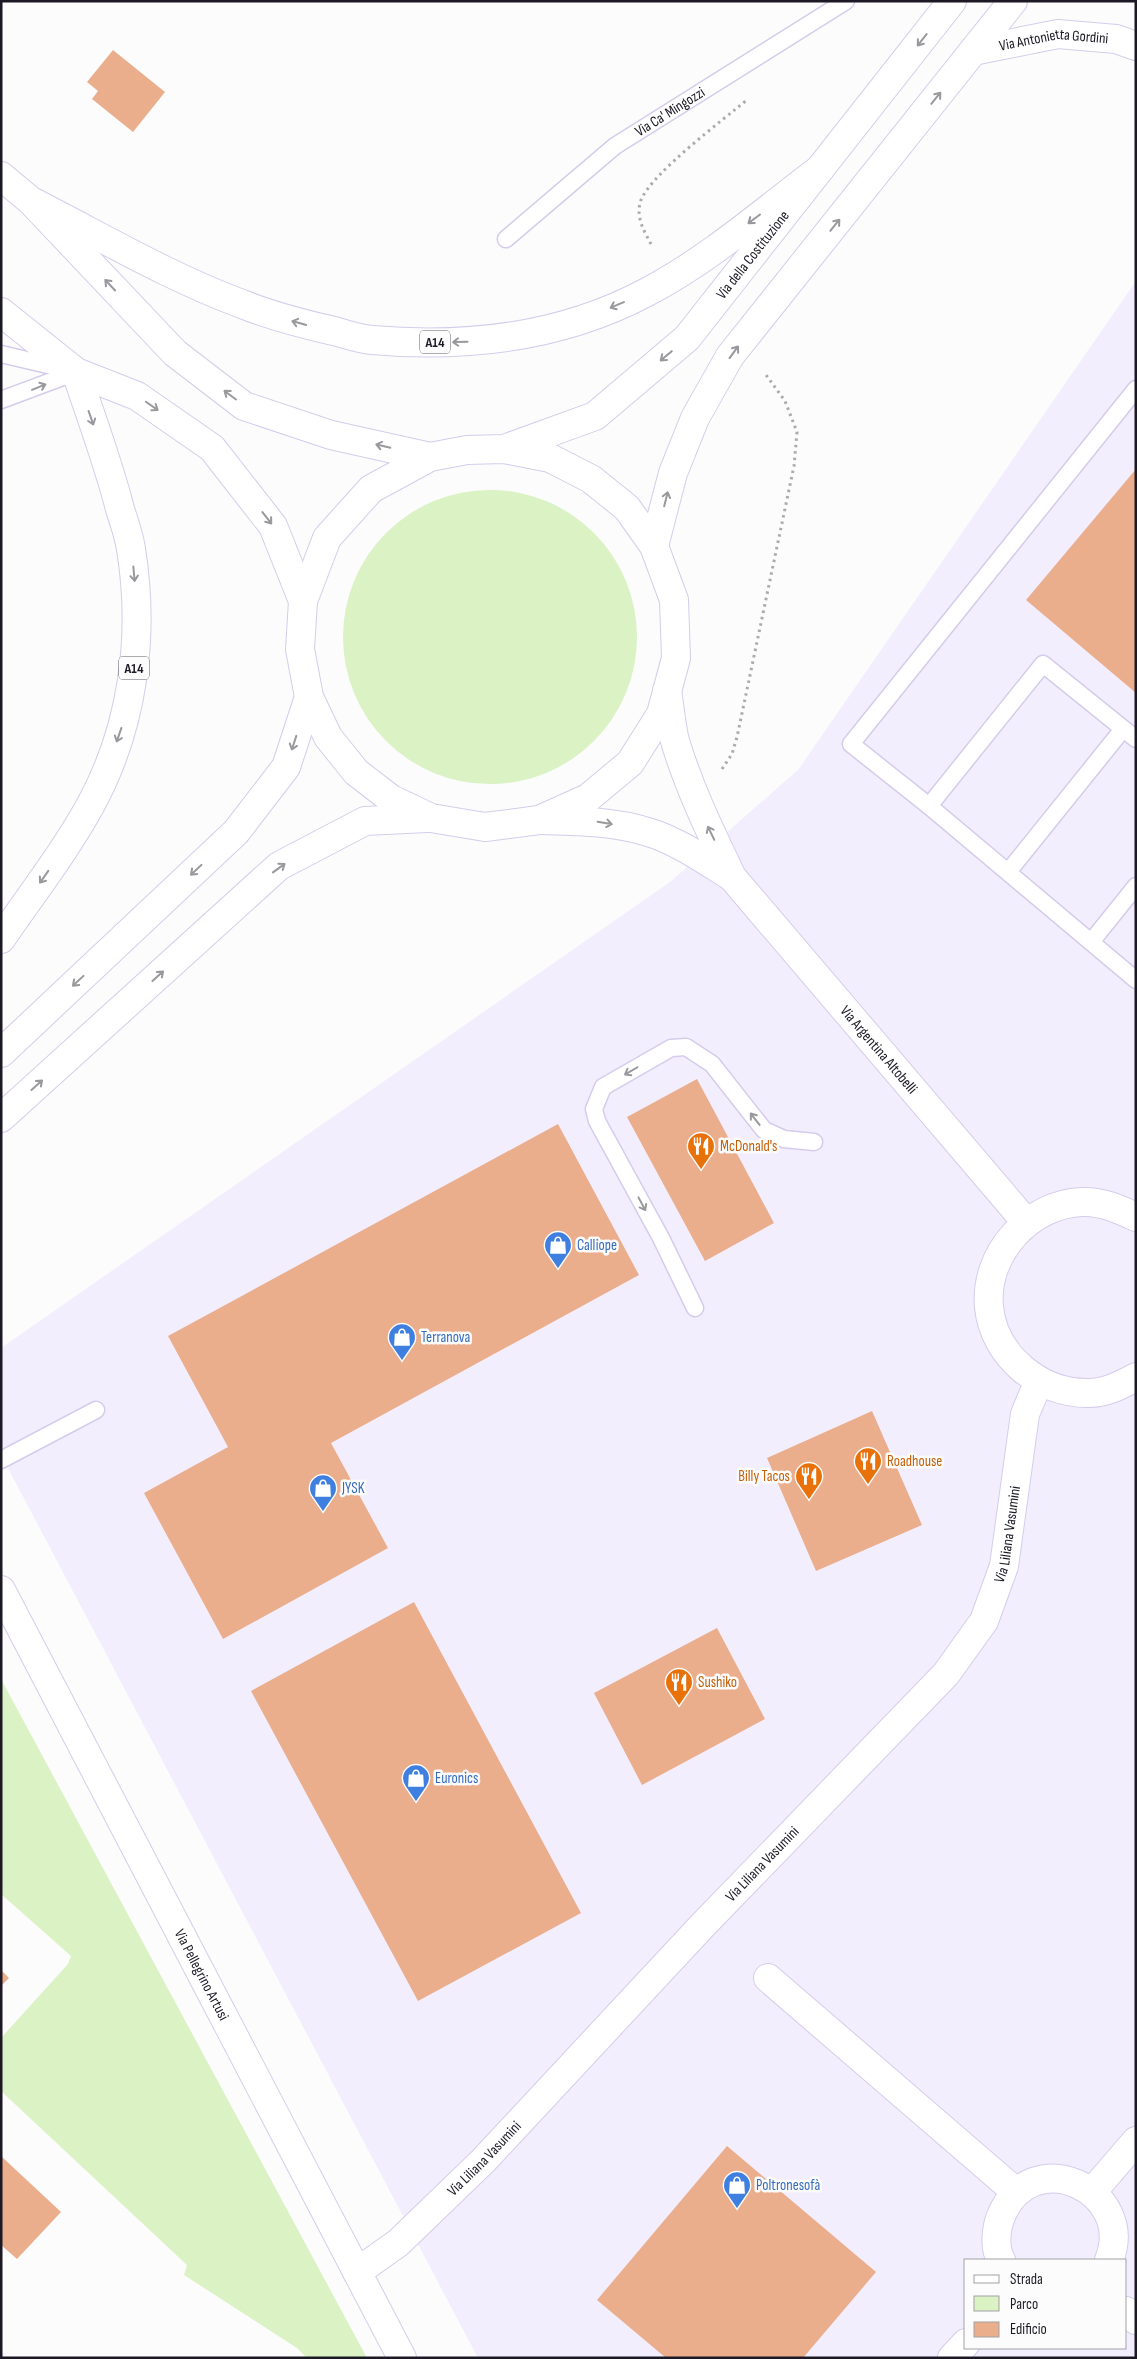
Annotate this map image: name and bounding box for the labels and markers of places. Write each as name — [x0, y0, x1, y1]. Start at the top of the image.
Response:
restaurant icon: McDonald's — [686, 1131, 716, 1170]
place label: McDonald's — [720, 1137, 778, 1156]
shop icon: Calliope — [543, 1230, 573, 1269]
place label: Calliope — [577, 1236, 617, 1255]
shop icon: Terranova — [387, 1322, 417, 1361]
place label: Terranova — [421, 1328, 470, 1347]
restaurant icon: Roadhouse — [853, 1446, 883, 1485]
place label: Roadhouse — [887, 1452, 942, 1471]
restaurant icon: Billy Tacos — [794, 1461, 824, 1500]
place label: Billy Tacos — [738, 1467, 790, 1486]
shop icon: JYSK — [308, 1473, 338, 1512]
place label: JYSK — [341, 1479, 365, 1498]
restaurant icon: Sushiko — [664, 1667, 694, 1706]
place label: Sushiko — [698, 1673, 737, 1692]
shop icon: Euronics — [401, 1763, 431, 1802]
place label: Euronics — [435, 1769, 478, 1788]
shop icon: Poltronesofà — [722, 2170, 752, 2209]
place label: Poltronesofà — [756, 2176, 820, 2195]

